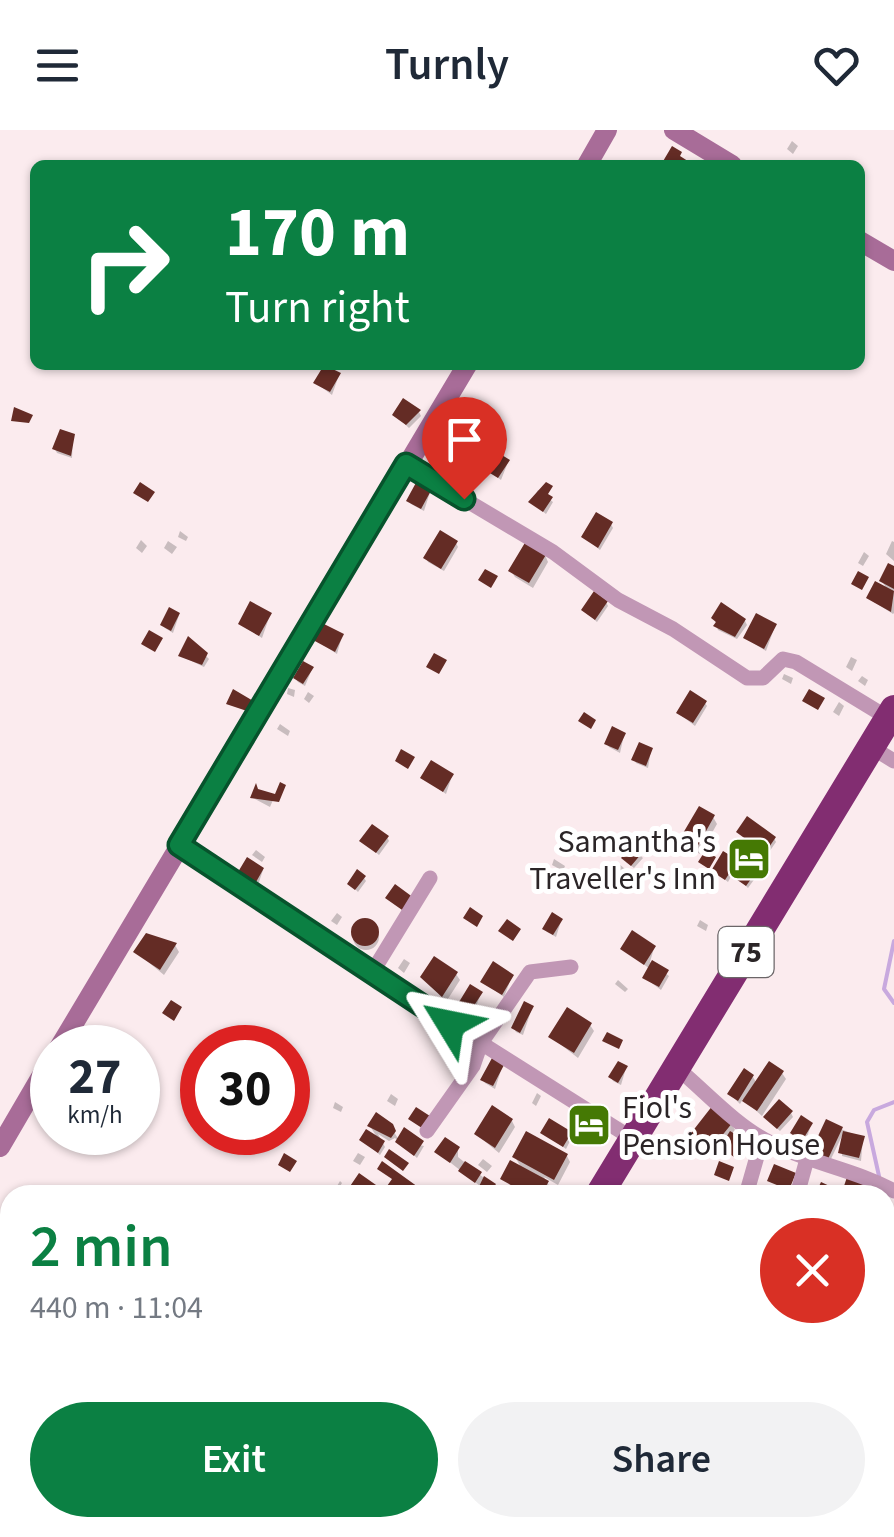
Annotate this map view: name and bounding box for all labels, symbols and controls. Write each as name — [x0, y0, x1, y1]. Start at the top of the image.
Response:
text: Turnly — [385, 33, 509, 97]
icon: menu — [30, 38, 85, 93]
icon: heart — [809, 38, 864, 93]
text: 170 m — [225, 183, 410, 283]
icon: right — [60, 200, 190, 330]
text: Turn right — [225, 276, 410, 340]
pin — [422, 397, 507, 500]
icon: arrive — [437, 412, 492, 467]
place label: Samantha's Traveller's Inn — [529, 819, 716, 902]
hotel icon: Samantha's Traveller's Inn — [726, 836, 772, 882]
road number: 75 — [718, 927, 774, 977]
position arrow — [398, 972, 502, 1076]
speed limit sign: 30 — [180, 1025, 310, 1155]
text: 27 — [69, 1042, 121, 1113]
place label: Fiol's Pension House — [622, 1085, 820, 1168]
text: km/h — [67, 1097, 123, 1133]
hotel icon: Fiol's Pension House — [566, 1102, 612, 1148]
text: 2 min — [30, 1205, 173, 1290]
button: close — [760, 1218, 865, 1323]
text: 440 m · 11:04 — [30, 1285, 203, 1331]
button: Exit — [30, 1402, 438, 1517]
button: Share — [458, 1402, 865, 1517]

